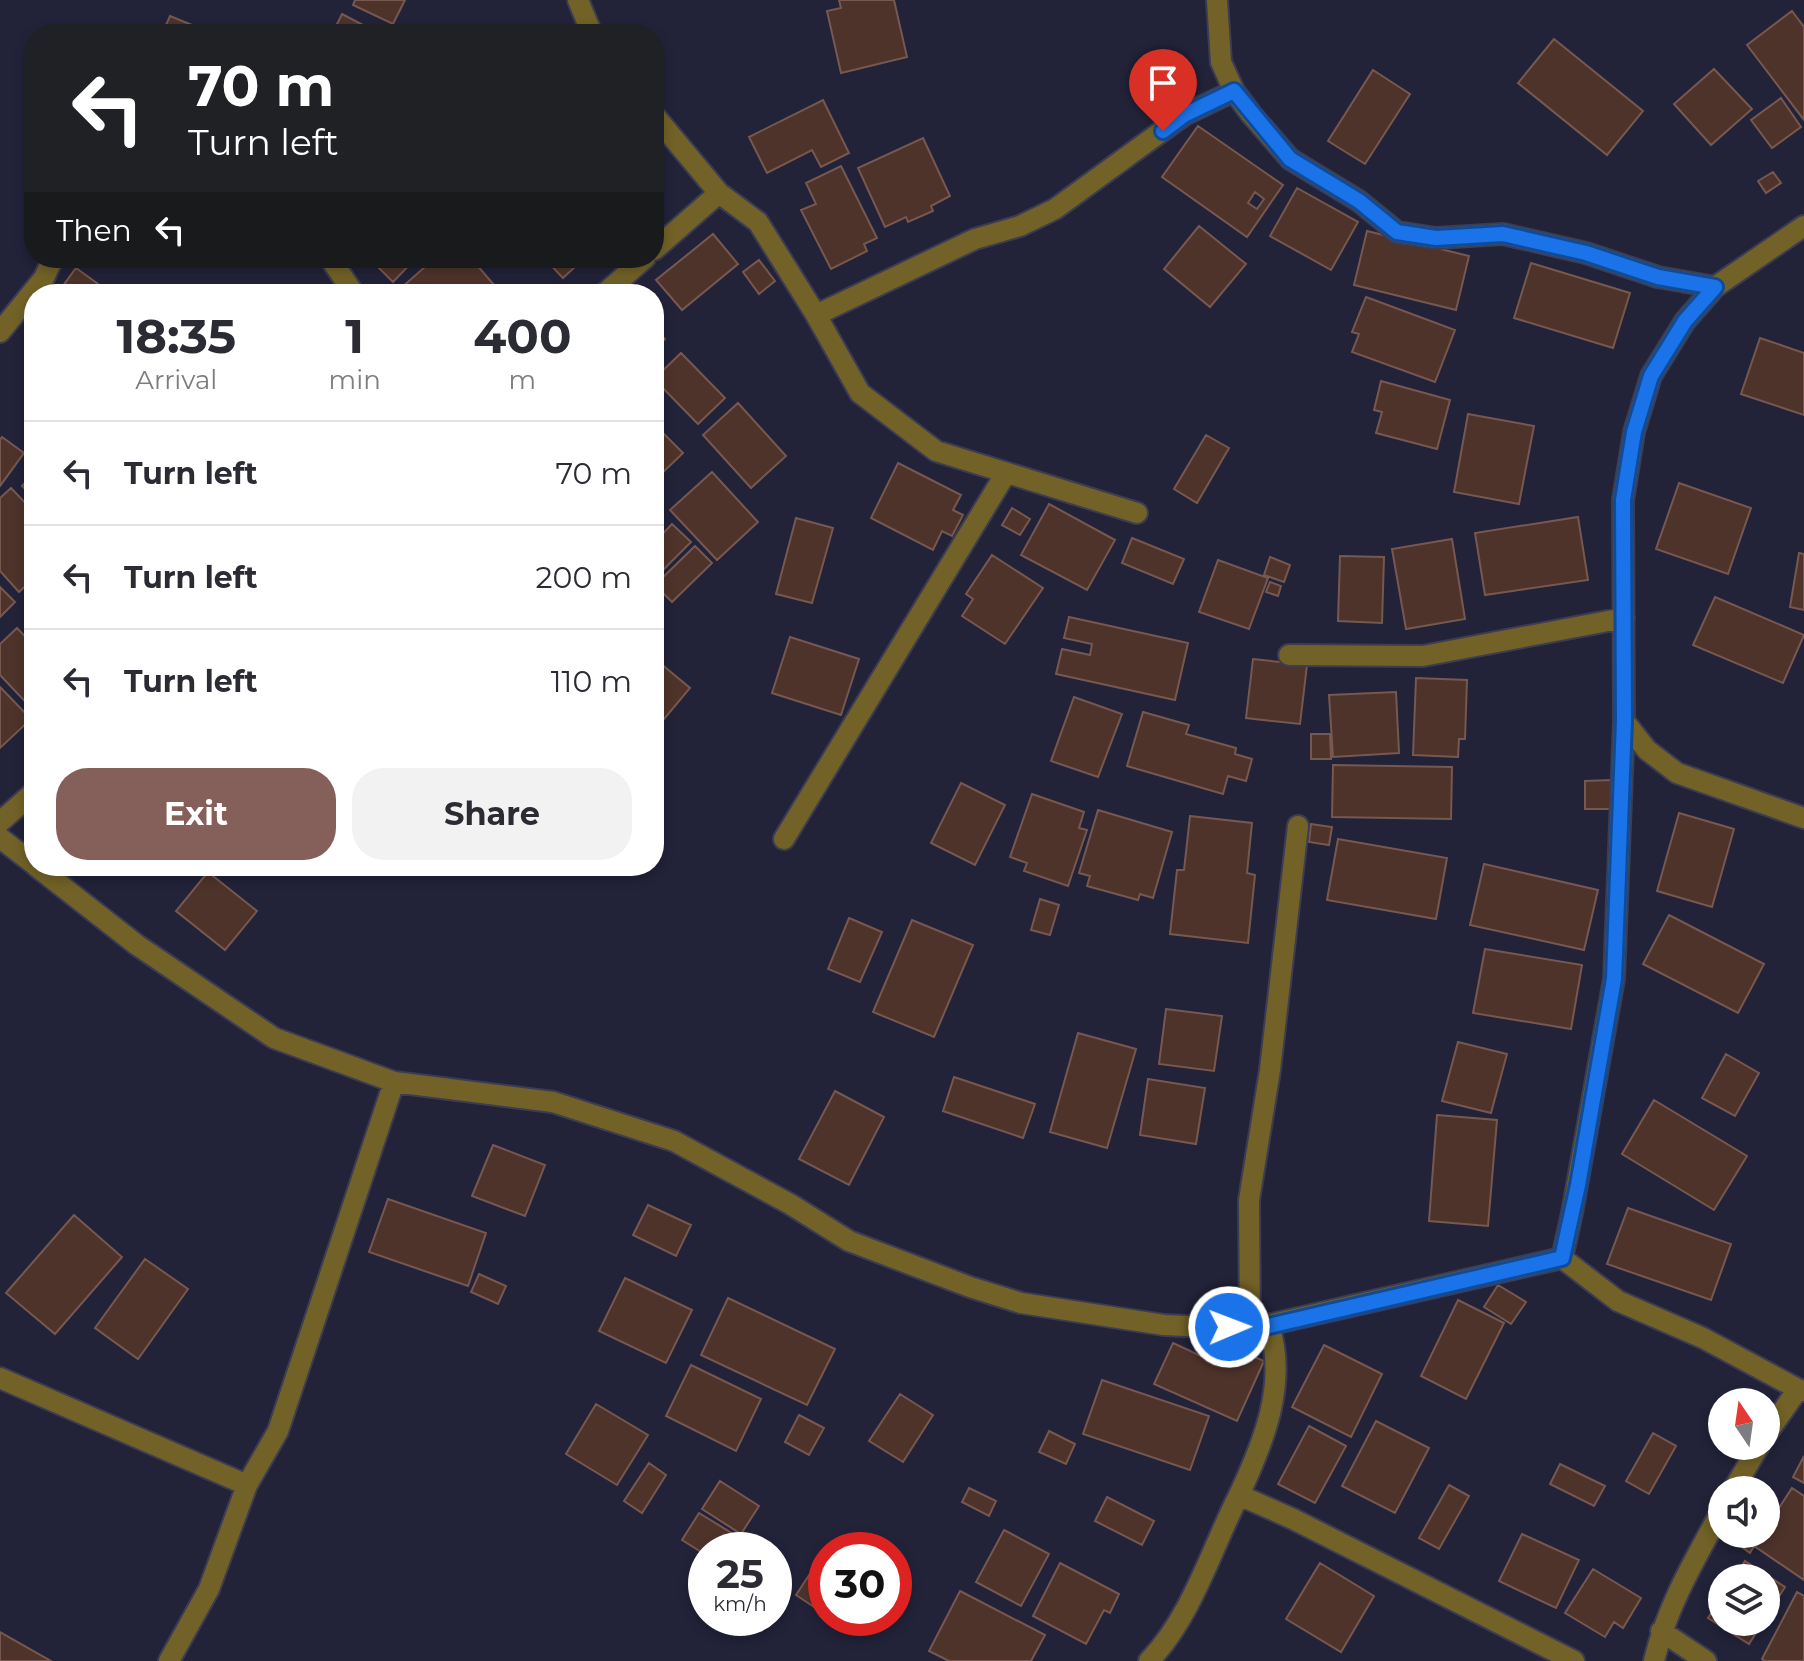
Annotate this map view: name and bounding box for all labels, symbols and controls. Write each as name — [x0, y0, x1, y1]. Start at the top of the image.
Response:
pin — [1129, 49, 1197, 131]
text: 70 m — [188, 52, 334, 120]
icon: left — [56, 56, 160, 160]
icon: arrive — [1141, 61, 1185, 105]
text: Turn left — [188, 120, 339, 164]
icon: left — [148, 208, 192, 252]
text: Then — [56, 212, 132, 249]
text: 18:35 — [117, 307, 236, 365]
text: 1 — [345, 307, 364, 365]
text: 400 — [473, 307, 572, 365]
text: Arrival — [135, 364, 217, 396]
text: min — [329, 364, 381, 396]
text: m — [509, 364, 536, 396]
icon: left — [56, 451, 100, 495]
text: Turn left — [124, 455, 257, 492]
text: 70 m — [555, 455, 632, 492]
icon: left — [56, 555, 100, 599]
text: Turn left — [124, 559, 257, 596]
text: 200 m — [536, 559, 632, 596]
icon: left — [56, 659, 100, 703]
text: Turn left — [124, 663, 257, 700]
text: 110 m — [551, 663, 632, 700]
button: Exit — [56, 768, 336, 860]
button: Share — [352, 768, 632, 860]
position arrow — [1187, 1285, 1271, 1369]
north arrow — [1708, 1388, 1780, 1460]
map controls — [1708, 1388, 1780, 1636]
button: sound — [1708, 1476, 1780, 1548]
speed limit sign: 30 — [808, 1532, 912, 1636]
text: 25 — [716, 1549, 764, 1598]
button: layers — [1708, 1564, 1780, 1636]
text: km/h — [713, 1592, 767, 1616]

